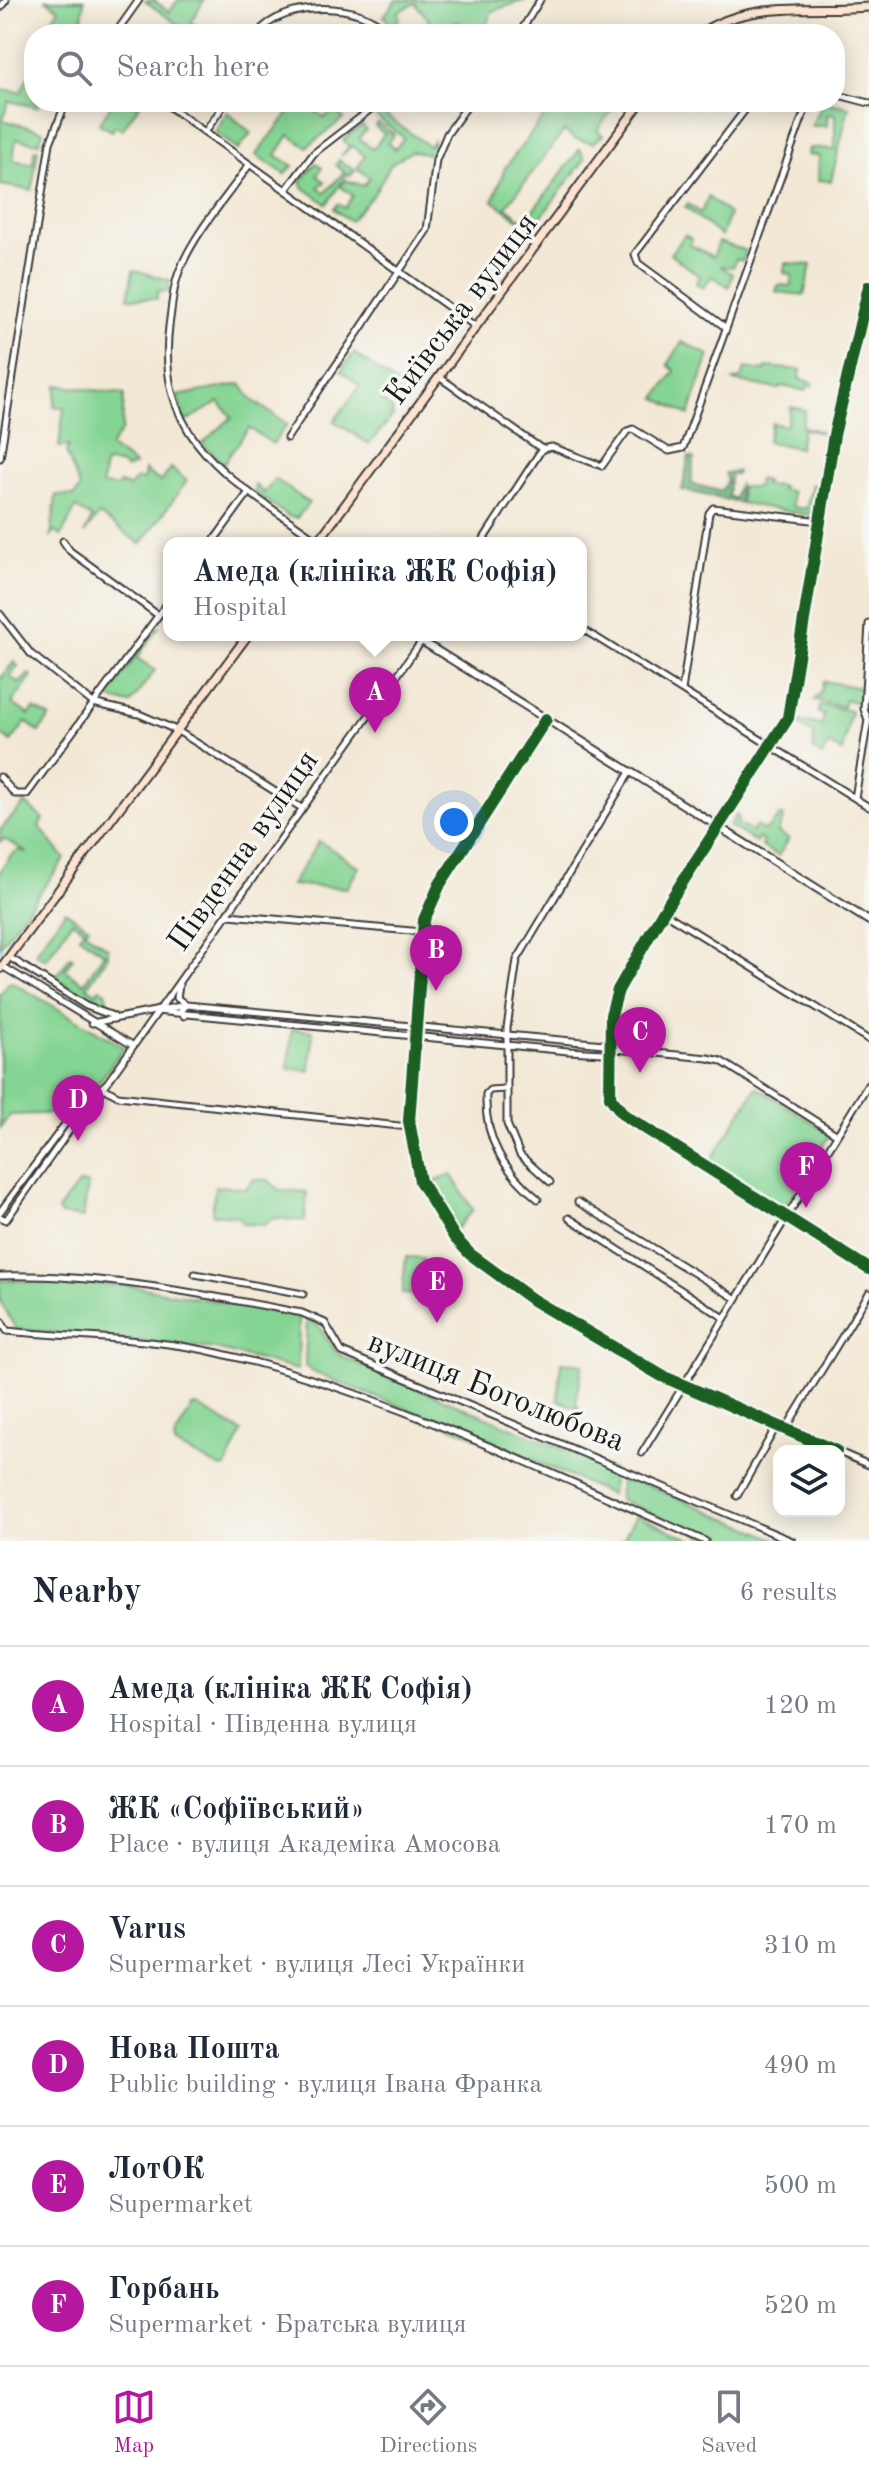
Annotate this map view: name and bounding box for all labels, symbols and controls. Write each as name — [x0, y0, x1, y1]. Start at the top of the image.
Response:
search box — [24, 24, 845, 112]
icon: search — [52, 46, 96, 90]
text: Search here — [116, 53, 270, 83]
street label: Київська вулиця — [380, 208, 545, 412]
popup — [163, 537, 587, 641]
text: Амеда (клініка ЖК Софія) — [193, 558, 557, 588]
text: Hospital — [193, 595, 287, 621]
pin: A — [349, 667, 401, 733]
street label: Південна вулиця — [163, 745, 326, 958]
your location — [434, 802, 474, 842]
pin: B — [410, 925, 462, 991]
pin: C — [614, 1007, 666, 1073]
pin: D — [52, 1075, 104, 1141]
pin: F — [780, 1142, 832, 1208]
pin: E — [411, 1257, 463, 1323]
street label: вулиця Боголюбова — [363, 1327, 629, 1459]
map controls — [773, 1445, 845, 1517]
button: layers — [773, 1445, 845, 1517]
text: Nearby — [32, 1576, 142, 1610]
text: 6 results — [739, 1580, 837, 1606]
text: Амеда (клініка ЖК Софія) — [108, 1675, 472, 1705]
text: A — [48, 1693, 68, 1719]
text: 120 m — [764, 1693, 837, 1719]
text: Hospital · Південна вулиця — [108, 1712, 417, 1738]
text: ЖК «Софіївський» — [108, 1795, 365, 1825]
text: B — [49, 1813, 67, 1839]
text: 170 m — [764, 1813, 837, 1839]
text: Place · вулиця Академіка Амосова — [108, 1832, 501, 1858]
text: Varus — [108, 1915, 186, 1945]
text: C — [49, 1933, 67, 1959]
text: 310 m — [764, 1933, 837, 1959]
text: Supermarket · вулиця Лесі Українки — [108, 1952, 525, 1978]
text: Нова Пошта — [108, 2035, 280, 2065]
text: D — [48, 2053, 68, 2079]
text: 490 m — [764, 2053, 837, 2079]
text: Public building · вулиця Івана Франка — [108, 2072, 542, 2098]
text: ЛотОК — [108, 2155, 204, 2185]
text: E — [49, 2173, 67, 2199]
text: 500 m — [764, 2173, 837, 2199]
text: Supermarket — [108, 2192, 253, 2218]
text: Горбань — [108, 2275, 220, 2305]
text: F — [49, 2293, 67, 2319]
text: 520 m — [764, 2293, 837, 2319]
text: Supermarket · Братська вулиця — [108, 2312, 467, 2338]
tab: Map — [112, 2385, 156, 2460]
tab: Directions — [380, 2385, 477, 2460]
tab: Saved — [701, 2385, 757, 2460]

